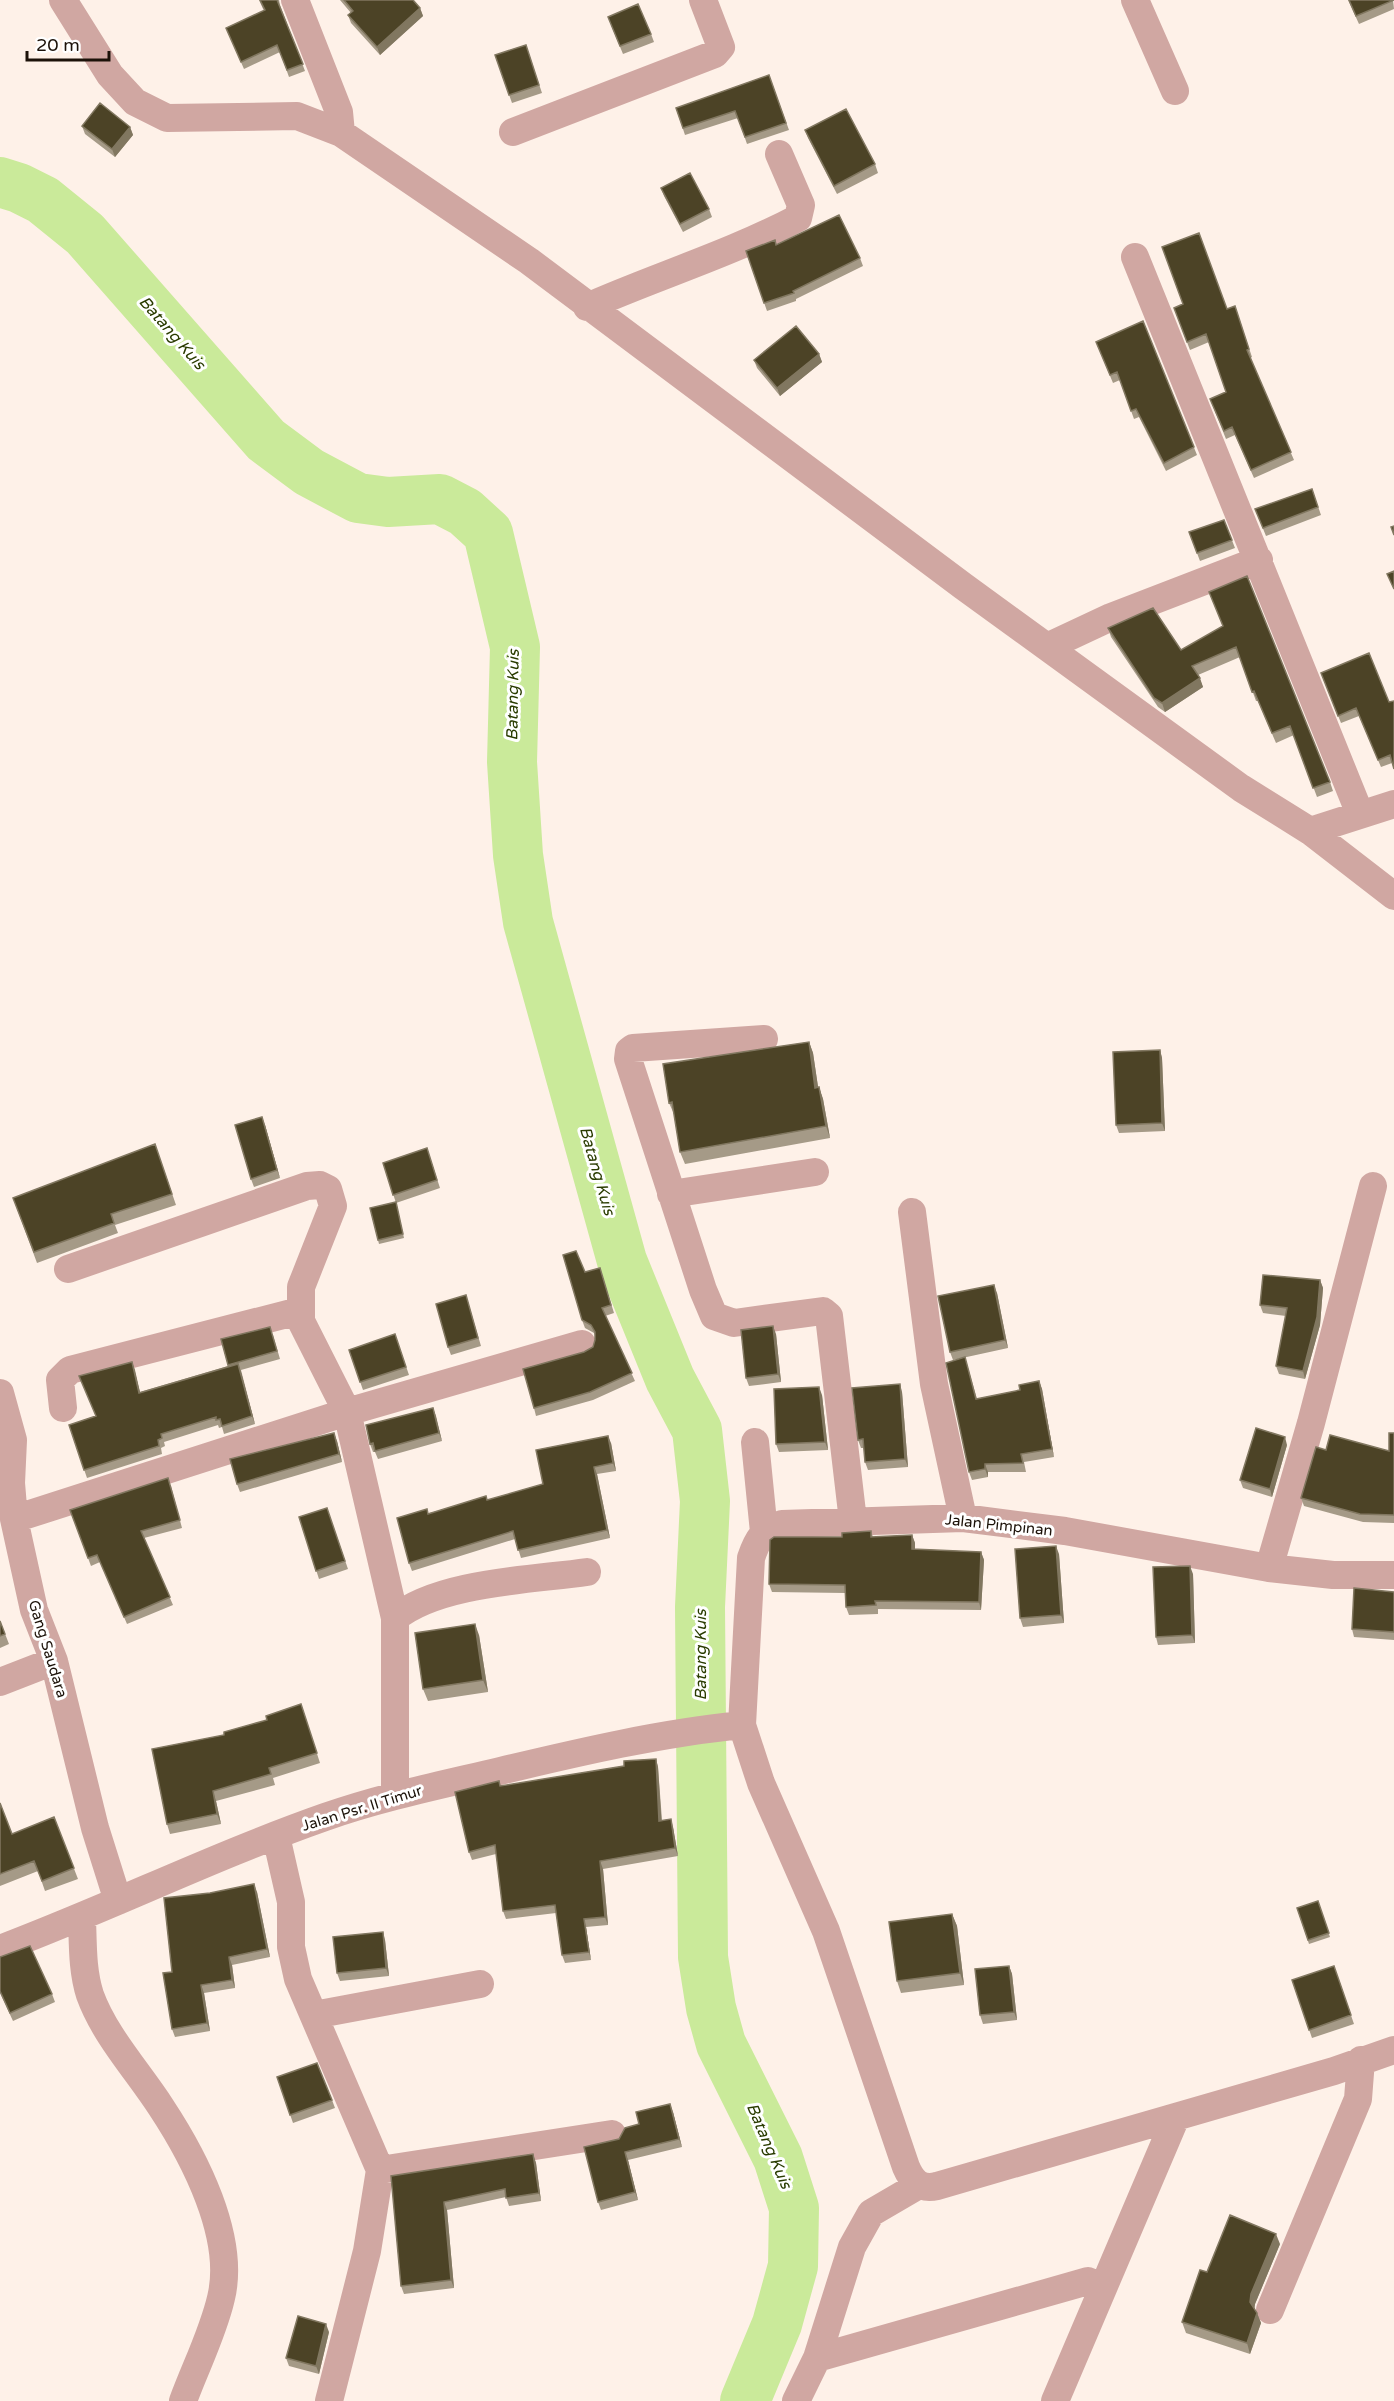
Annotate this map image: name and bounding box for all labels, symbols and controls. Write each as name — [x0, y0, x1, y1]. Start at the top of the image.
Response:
scale bar — [27, 24, 110, 62]
text: 20 m — [36, 34, 80, 56]
water label: Batang Kuis — [135, 292, 210, 375]
water label: Batang Kuis — [502, 648, 524, 741]
water label: Batang Kuis — [575, 1124, 620, 1219]
street label: Jalan Pimpinan — [944, 1510, 1054, 1540]
street label: Gang Saudara — [25, 1598, 71, 1700]
water label: Batang Kuis — [691, 1608, 711, 1701]
street label: Jalan Psr. II Timur — [300, 1781, 424, 1835]
water label: Batang Kuis — [742, 2100, 797, 2193]

